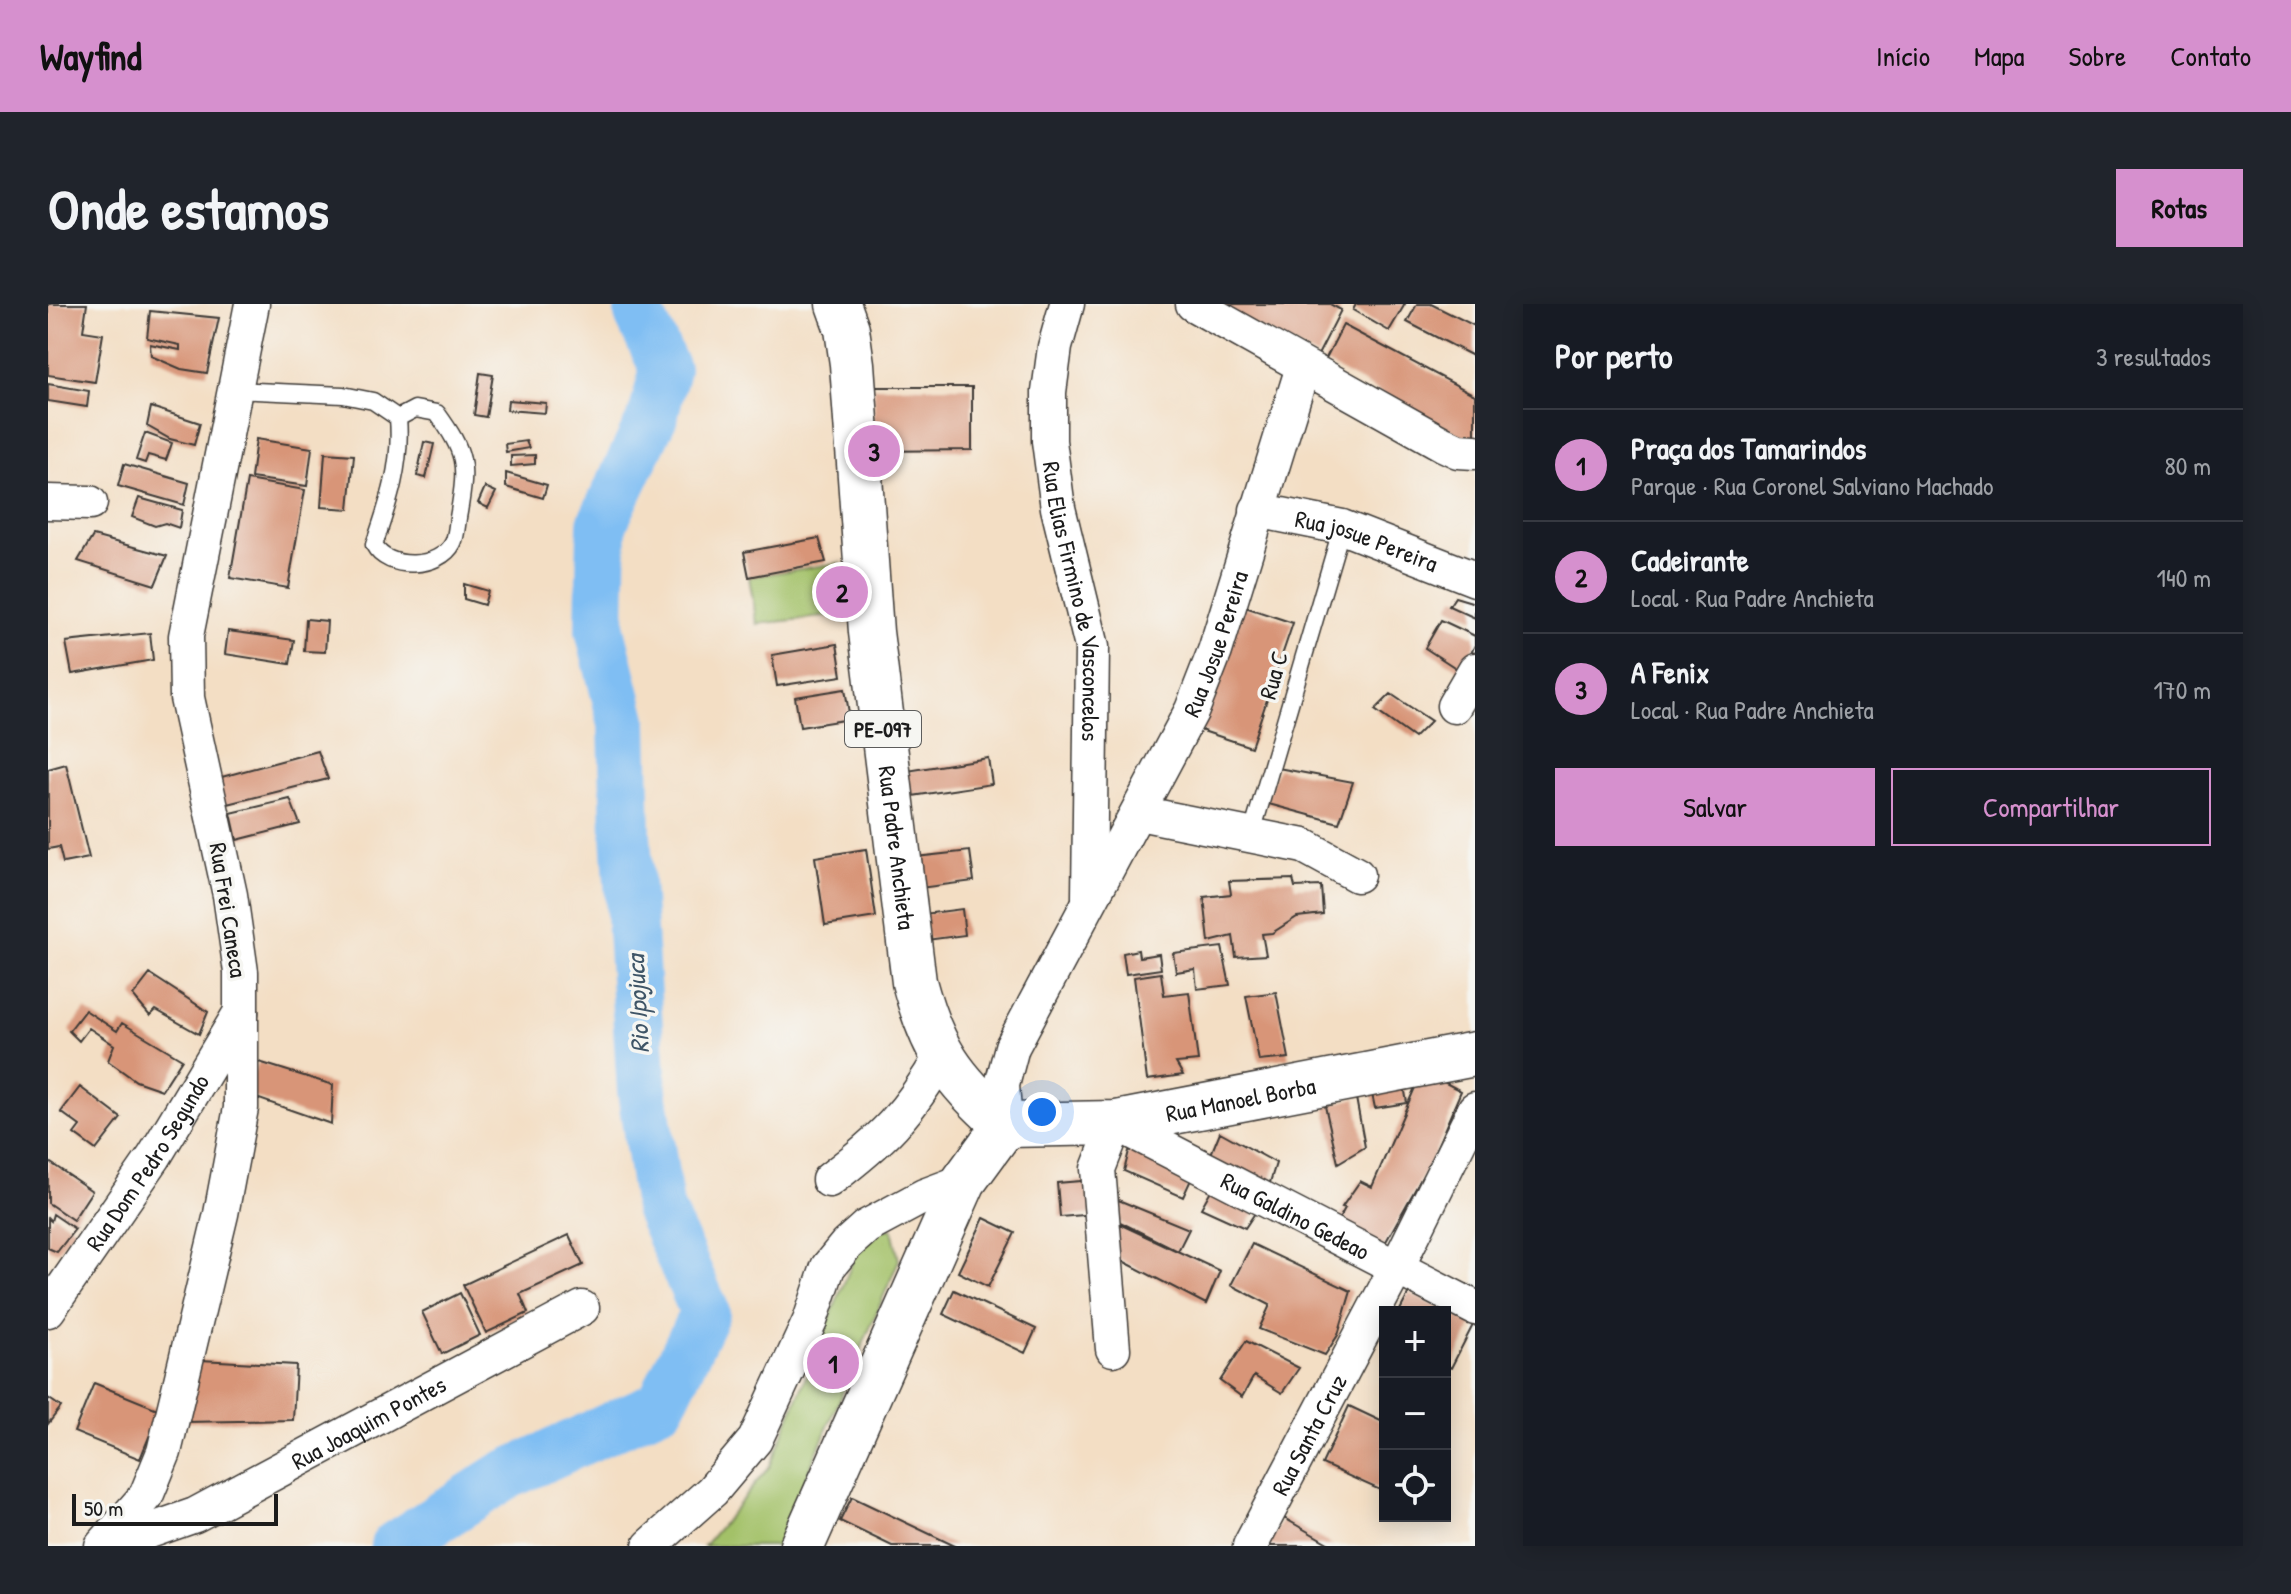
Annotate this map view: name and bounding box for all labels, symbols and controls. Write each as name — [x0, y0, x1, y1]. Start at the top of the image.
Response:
text: Wayfind — [40, 30, 142, 82]
text: Início — [1876, 37, 1930, 75]
text: Mapa — [1974, 37, 2025, 75]
text: Sobre — [2069, 37, 2126, 75]
text: Contato — [2170, 37, 2251, 75]
button: Rotas — [2116, 169, 2243, 247]
text: Onde estamos — [48, 171, 329, 246]
text: Por perto — [1555, 333, 1673, 379]
text: 3 resultados — [2096, 339, 2211, 374]
pin: 3 — [848, 421, 900, 481]
text: Praça dos Tamarindos — [1631, 428, 1866, 468]
text: 1 — [1576, 448, 1586, 483]
text: 80 m — [2164, 448, 2211, 483]
street label: Rua Elias Firmino de Vasconcelos — [1036, 460, 1108, 742]
text: Parque · Rua Coronel Salviano Machado — [1631, 468, 1993, 503]
street label: Rua josue Pereira — [1293, 502, 1443, 579]
text: Cadeirante — [1631, 540, 1749, 580]
text: 2 — [1575, 560, 1587, 595]
text: 140 m — [2157, 560, 2211, 595]
pin: 2 — [816, 562, 868, 622]
street label: Rua Josue Pereira — [1175, 567, 1255, 722]
text: Local · Rua Padre Anchieta — [1631, 580, 1874, 615]
street label: Rua C — [1251, 647, 1295, 703]
text: A Fenix — [1631, 652, 1709, 692]
text: 3 — [1575, 672, 1587, 707]
text: 170 m — [2153, 672, 2211, 707]
text: Local · Rua Padre Anchieta — [1631, 692, 1874, 727]
road number: PE-097 — [845, 711, 921, 747]
street label: Rua Padre Anchieta — [872, 764, 923, 932]
button: Salvar — [1555, 768, 1875, 846]
button: Compartilhar — [1891, 768, 2211, 846]
street label: Rua Frei Caneca — [203, 840, 255, 980]
water label: Rio Ipojuca — [617, 951, 658, 1054]
street label: Rua Dom Pedro Segundo — [78, 1068, 216, 1257]
street label: Rua Manoel Borba — [1163, 1069, 1318, 1129]
your location — [1022, 1092, 1062, 1132]
street label: Rua Galdino Gedeao — [1216, 1164, 1376, 1267]
map controls — [1379, 1306, 1451, 1522]
button: + — [1379, 1306, 1451, 1378]
pin: 1 — [807, 1333, 859, 1393]
street label: Rua Joaquim Pontes — [286, 1368, 451, 1477]
street label: Rua Santa Cruz — [1264, 1369, 1354, 1501]
button: − — [1379, 1378, 1451, 1450]
button: locate — [1379, 1450, 1451, 1522]
scale bar — [72, 1490, 278, 1526]
text: 50 m — [84, 1493, 123, 1523]

